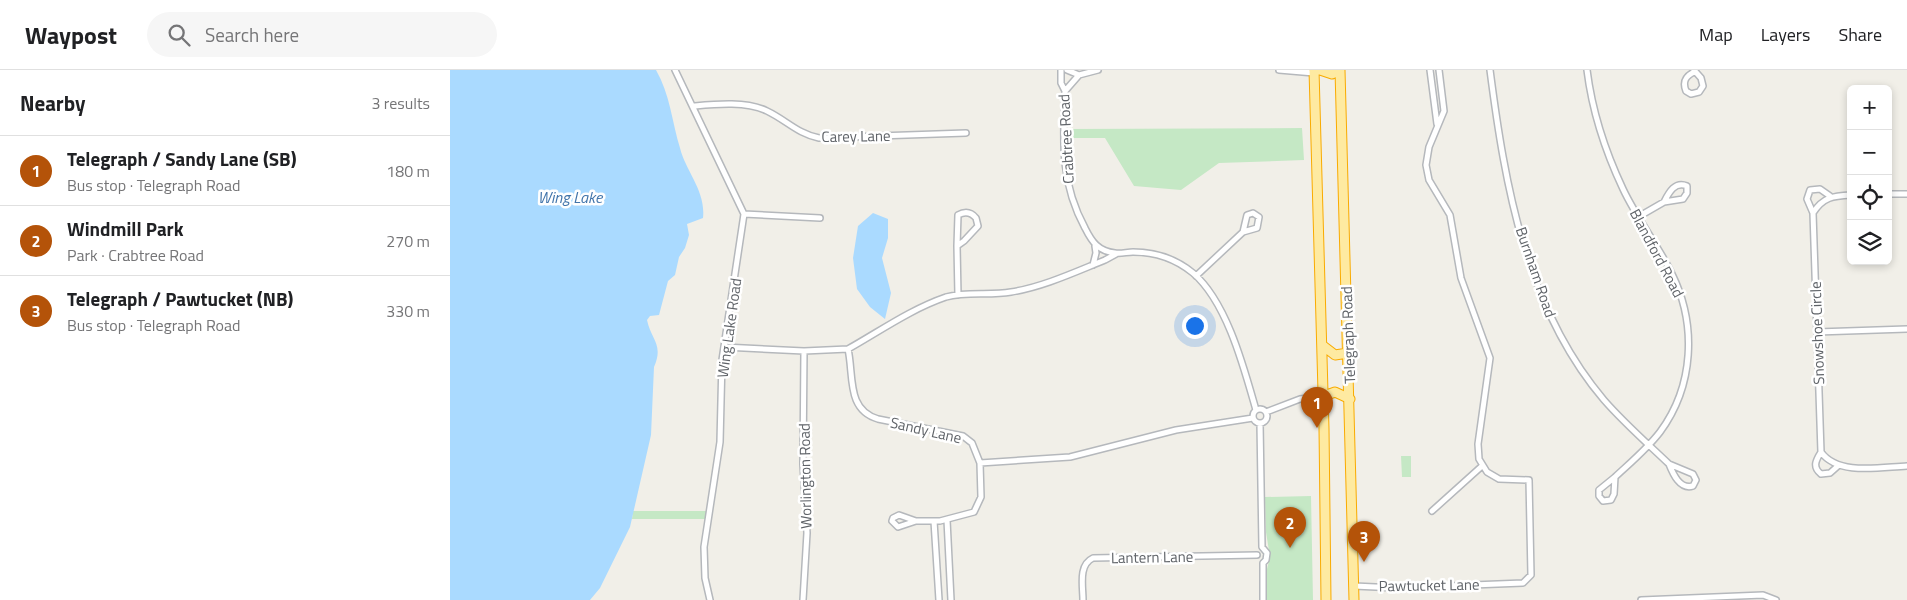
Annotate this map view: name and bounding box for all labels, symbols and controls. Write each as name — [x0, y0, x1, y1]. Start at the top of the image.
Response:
search box — [147, 12, 497, 57]
text: Waypost — [25, 17, 117, 53]
text: Search here — [205, 20, 299, 49]
icon: search — [165, 21, 193, 49]
text: Map — [1699, 21, 1733, 48]
text: Layers — [1761, 21, 1810, 48]
text: Share — [1838, 21, 1882, 48]
map controls — [1847, 85, 1892, 265]
button: + — [1847, 85, 1892, 130]
text: Nearby — [20, 87, 85, 119]
text: 3 results — [371, 91, 430, 115]
street label: Crabtree Road — [1052, 94, 1080, 184]
street label: Carey Lane — [821, 124, 891, 148]
button: − — [1847, 130, 1892, 175]
text: Telegraph / Sandy Lane (SB) — [67, 144, 297, 173]
text: 1 — [32, 159, 40, 183]
text: 180 m — [386, 159, 430, 183]
text: Bus stop · Telegraph Road — [67, 173, 241, 197]
button: locate — [1847, 175, 1892, 220]
water label: Wing Lake — [538, 185, 604, 209]
street label: Blandford Road — [1624, 204, 1690, 302]
text: Windmill Park — [67, 214, 183, 243]
button: layers — [1847, 220, 1892, 265]
street label: Burnham Road — [1510, 224, 1562, 320]
text: 2 — [32, 229, 40, 253]
text: 270 m — [386, 229, 430, 253]
text: Park · Crabtree Road — [67, 243, 204, 267]
street label: Wing Lake Road — [711, 277, 747, 379]
street label: Snowshoe Circle — [1804, 281, 1830, 385]
text: Telegraph / Pawtucket (NB) — [67, 284, 293, 313]
street label: Telegraph Road — [1335, 286, 1361, 384]
text: 3 — [32, 299, 40, 323]
text: 330 m — [386, 299, 430, 323]
text: Bus stop · Telegraph Road — [67, 313, 241, 337]
your location — [1182, 313, 1208, 339]
pin: 1 — [1301, 387, 1333, 428]
street label: Sandy Lane — [888, 411, 964, 449]
street label: Worlington Road — [793, 423, 817, 529]
pin: 2 — [1274, 507, 1306, 548]
pin: 3 — [1348, 521, 1380, 562]
street label: Lantern Lane — [1111, 545, 1193, 569]
street label: Pawtucket Lane — [1378, 573, 1480, 597]

